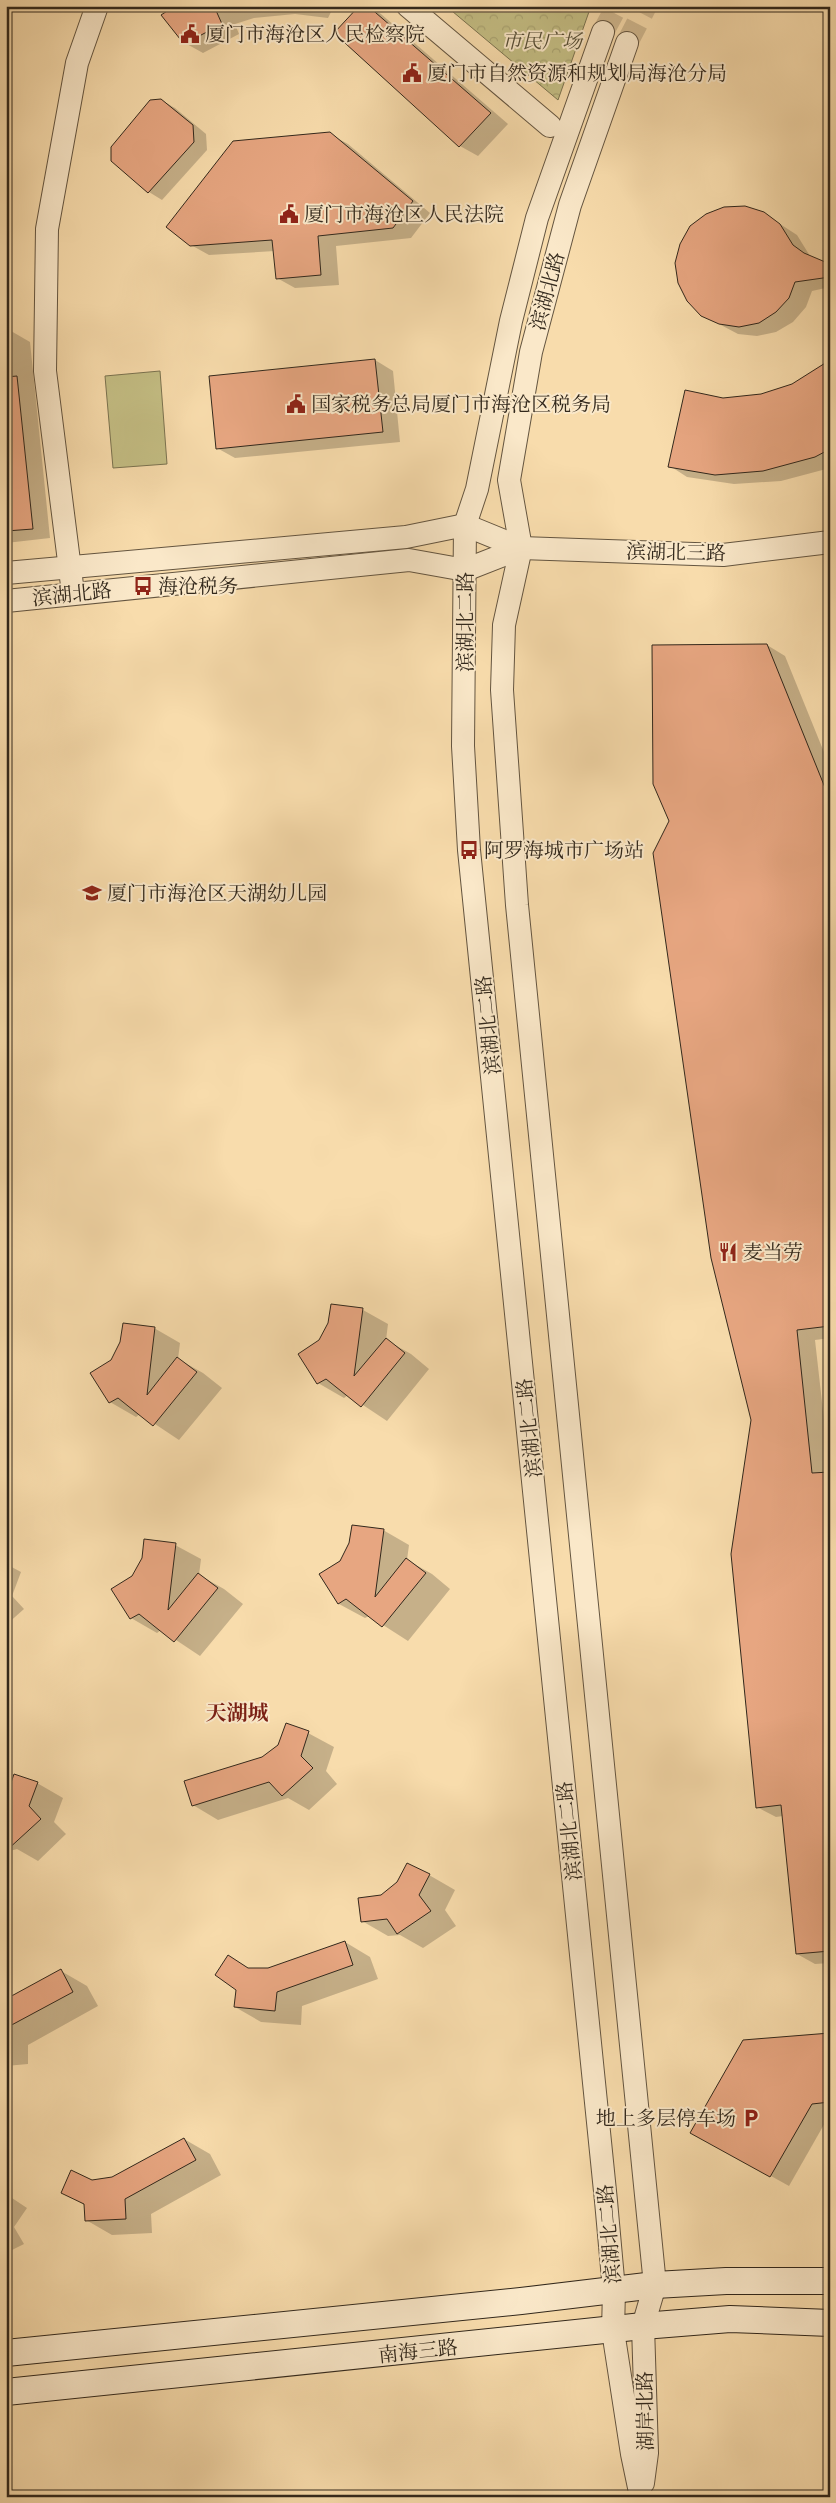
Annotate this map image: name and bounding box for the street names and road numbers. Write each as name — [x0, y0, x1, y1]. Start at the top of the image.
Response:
street label: 滨湖北路 — [525, 249, 574, 334]
street label: 滨湖北三路 — [626, 539, 726, 570]
street label: 滨湖北二路 — [453, 572, 482, 672]
street label: 滨湖北路 — [31, 578, 114, 615]
street label: 滨湖北二路 — [471, 973, 510, 1076]
street label: 滨湖北二路 — [512, 1376, 551, 1479]
street label: 滨湖北二路 — [552, 1779, 591, 1882]
street label: 滨湖北二路 — [593, 2183, 630, 2285]
street label: 南海三路 — [377, 2335, 460, 2372]
street label: 湖岸北路 — [632, 2371, 663, 2451]

